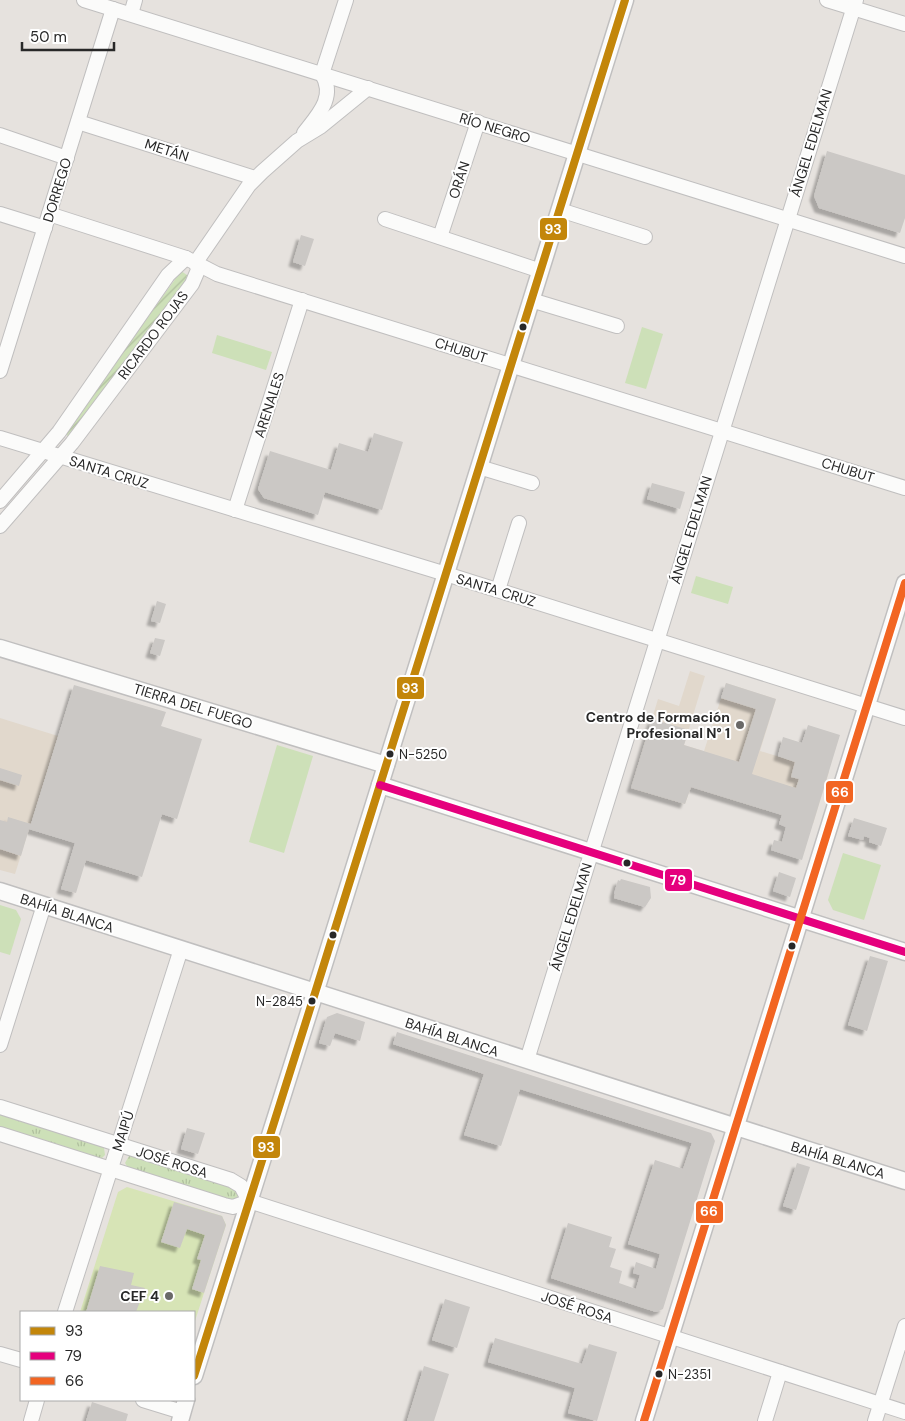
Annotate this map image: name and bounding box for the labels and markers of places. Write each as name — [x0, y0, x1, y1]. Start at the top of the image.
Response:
unlabelled marker — [518, 322, 528, 332]
place label: Centro de Formación Profesional N° 1 — [586, 708, 730, 742]
marker: Centro de Formación Profesional N° 1 — [734, 719, 746, 731]
place label: N-5250 — [399, 746, 447, 763]
marker: N-5250 — [385, 749, 395, 759]
unlabelled marker — [622, 858, 632, 868]
unlabelled marker — [328, 930, 338, 940]
unlabelled marker — [787, 941, 797, 951]
place label: N-2845 — [256, 993, 303, 1010]
marker: N-2845 — [307, 996, 317, 1006]
place label: CEF 4 — [120, 1287, 159, 1305]
marker: CEF 4 — [163, 1290, 175, 1302]
place label: N-2351 — [668, 1366, 711, 1383]
marker: N-2351 — [654, 1369, 664, 1379]

